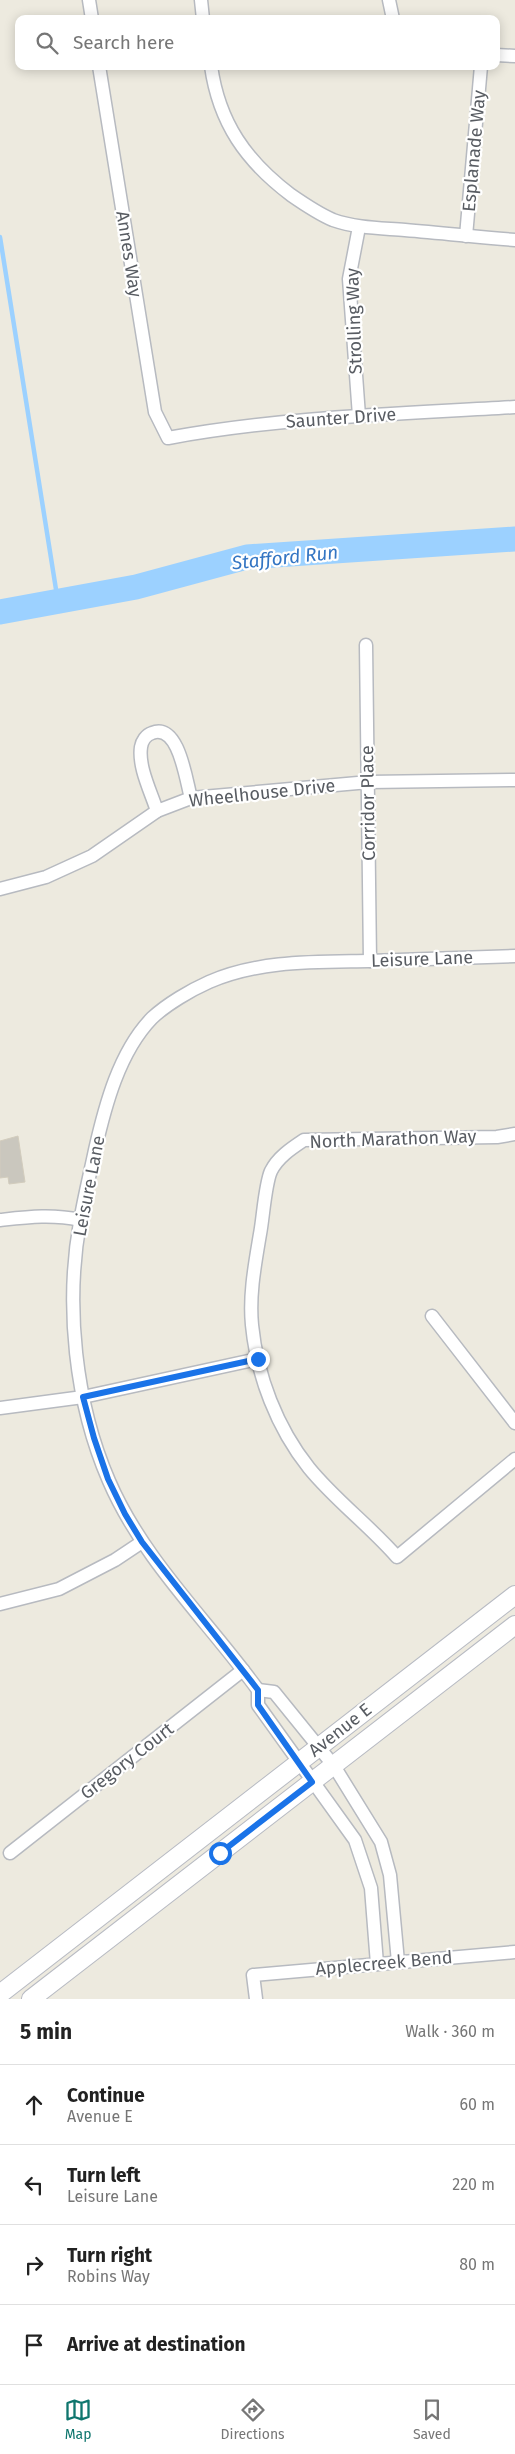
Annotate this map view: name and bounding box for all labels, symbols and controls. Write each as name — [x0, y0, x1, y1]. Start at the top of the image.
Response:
search box — [15, 15, 500, 70]
icon: search — [33, 29, 61, 57]
text: Search here — [73, 31, 174, 54]
street label: Esplanade Way — [458, 89, 490, 213]
street label: Annes Way — [111, 209, 147, 299]
street label: Strolling Way — [341, 267, 367, 374]
street label: Saunter Drive — [285, 403, 397, 433]
water label: Stafford Run — [230, 540, 339, 575]
street label: Corridor Place — [356, 745, 380, 861]
street label: Wheelhouse Drive — [188, 774, 336, 812]
street label: Leisure Lane — [371, 946, 473, 972]
street label: North Marathon Way — [309, 1125, 477, 1153]
street label: Leisure Lane — [68, 1134, 110, 1238]
route end — [247, 1348, 270, 1371]
street label: Avenue E — [304, 1699, 376, 1761]
street label: Gregory Court — [76, 1718, 178, 1804]
route start — [209, 1842, 232, 1865]
street label: Applecreek Bend — [315, 1946, 453, 1980]
text: 5 min — [20, 2019, 72, 2045]
text: Walk · 360 m — [405, 2022, 495, 2041]
text: Continue — [67, 2084, 145, 2107]
icon: ahead — [20, 2091, 48, 2119]
text: 60 m — [460, 2095, 495, 2114]
text: Avenue E — [67, 2107, 133, 2126]
text: Turn left — [67, 2164, 141, 2187]
icon: left — [20, 2171, 48, 2199]
text: 220 m — [452, 2175, 495, 2194]
text: Leisure Lane — [67, 2187, 158, 2206]
text: Turn right — [67, 2244, 152, 2267]
icon: right — [20, 2251, 48, 2279]
text: 80 m — [459, 2255, 495, 2274]
text: Robins Way — [67, 2267, 150, 2286]
icon: arrive — [20, 2331, 48, 2359]
text: Arrive at destination — [67, 2333, 246, 2356]
tab: Map — [64, 2396, 92, 2443]
tab: Directions — [220, 2396, 285, 2443]
tab: Saved — [413, 2396, 451, 2443]

